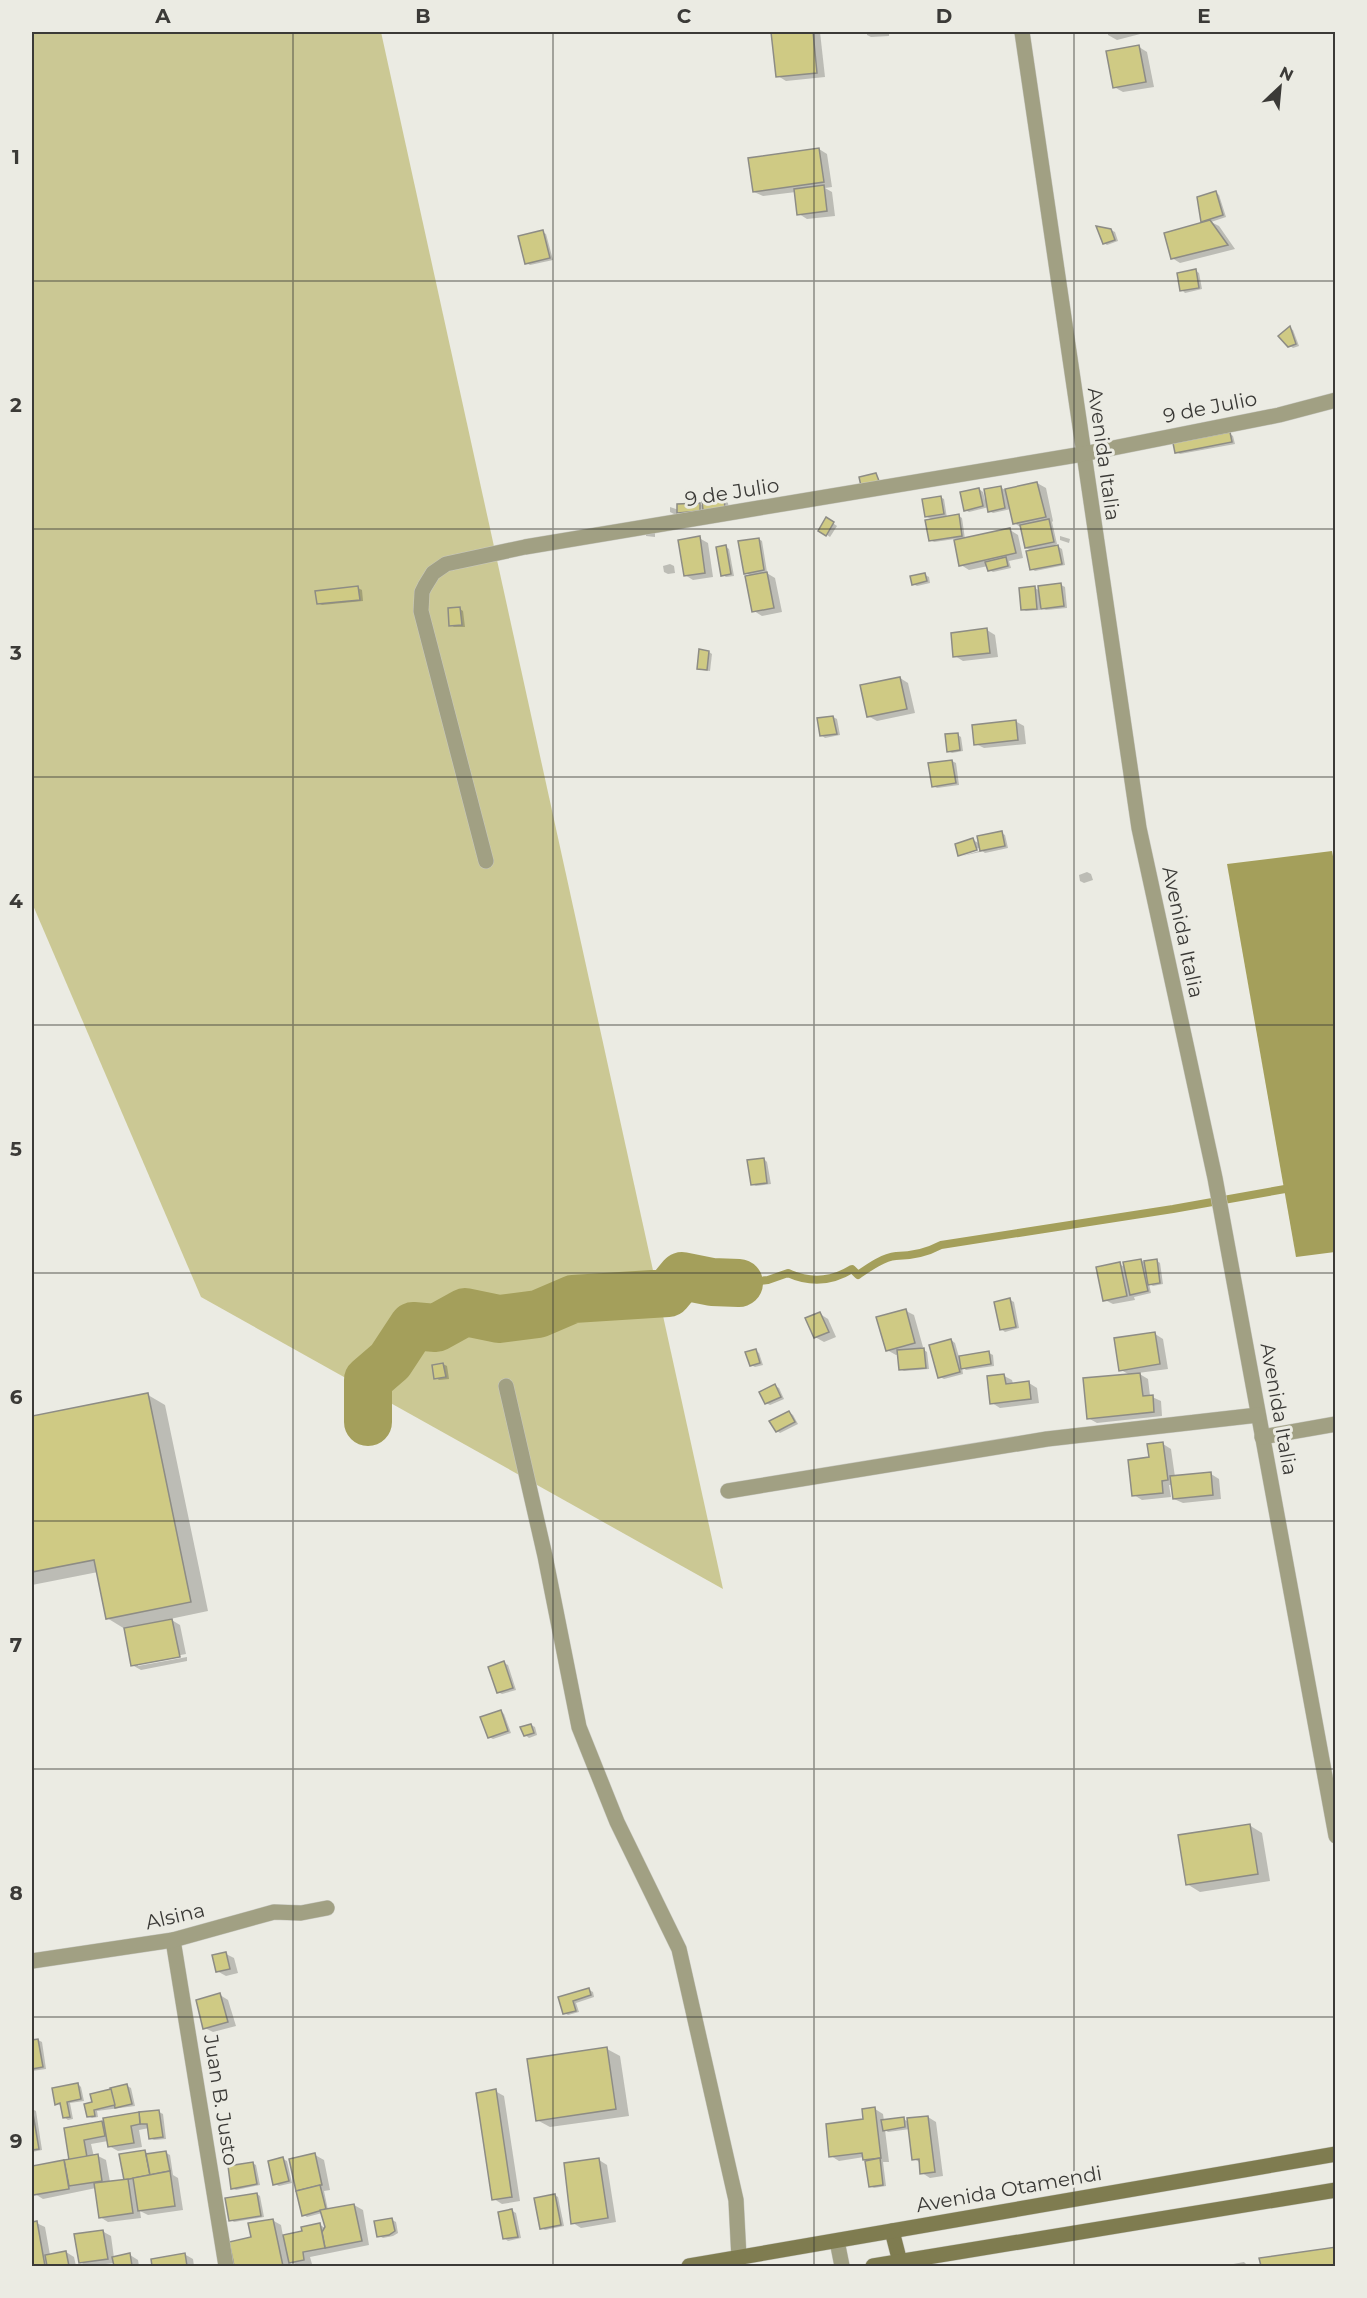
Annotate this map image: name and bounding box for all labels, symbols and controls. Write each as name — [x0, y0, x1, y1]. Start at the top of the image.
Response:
text: A — [154, 4, 171, 28]
text: B — [415, 4, 431, 28]
text: C — [677, 4, 692, 28]
text: D — [936, 4, 952, 28]
text: E — [1197, 4, 1211, 28]
north arrow — [1250, 57, 1310, 117]
text: N — [1276, 63, 1296, 85]
text: 1 — [12, 145, 20, 169]
street label: Avenida Italia — [1083, 386, 1125, 522]
street label: 9 de Julio — [1161, 386, 1259, 428]
text: 2 — [10, 393, 22, 417]
street label: 9 de Julio — [683, 473, 781, 511]
text: 3 — [9, 641, 22, 665]
street label: Avenida Italia — [1157, 864, 1209, 1000]
text: 4 — [9, 889, 23, 913]
text: 5 — [10, 1137, 22, 1161]
street label: Avenida Italia — [1256, 1341, 1302, 1477]
text: 6 — [10, 1385, 23, 1409]
text: 7 — [10, 1633, 22, 1657]
text: 8 — [9, 1881, 23, 1905]
street label: Alsina — [143, 1898, 207, 1934]
street label: Juan B. Justo — [199, 2032, 243, 2167]
text: 9 — [10, 2129, 22, 2153]
street label: Avenida Otamendi — [914, 2161, 1104, 2217]

